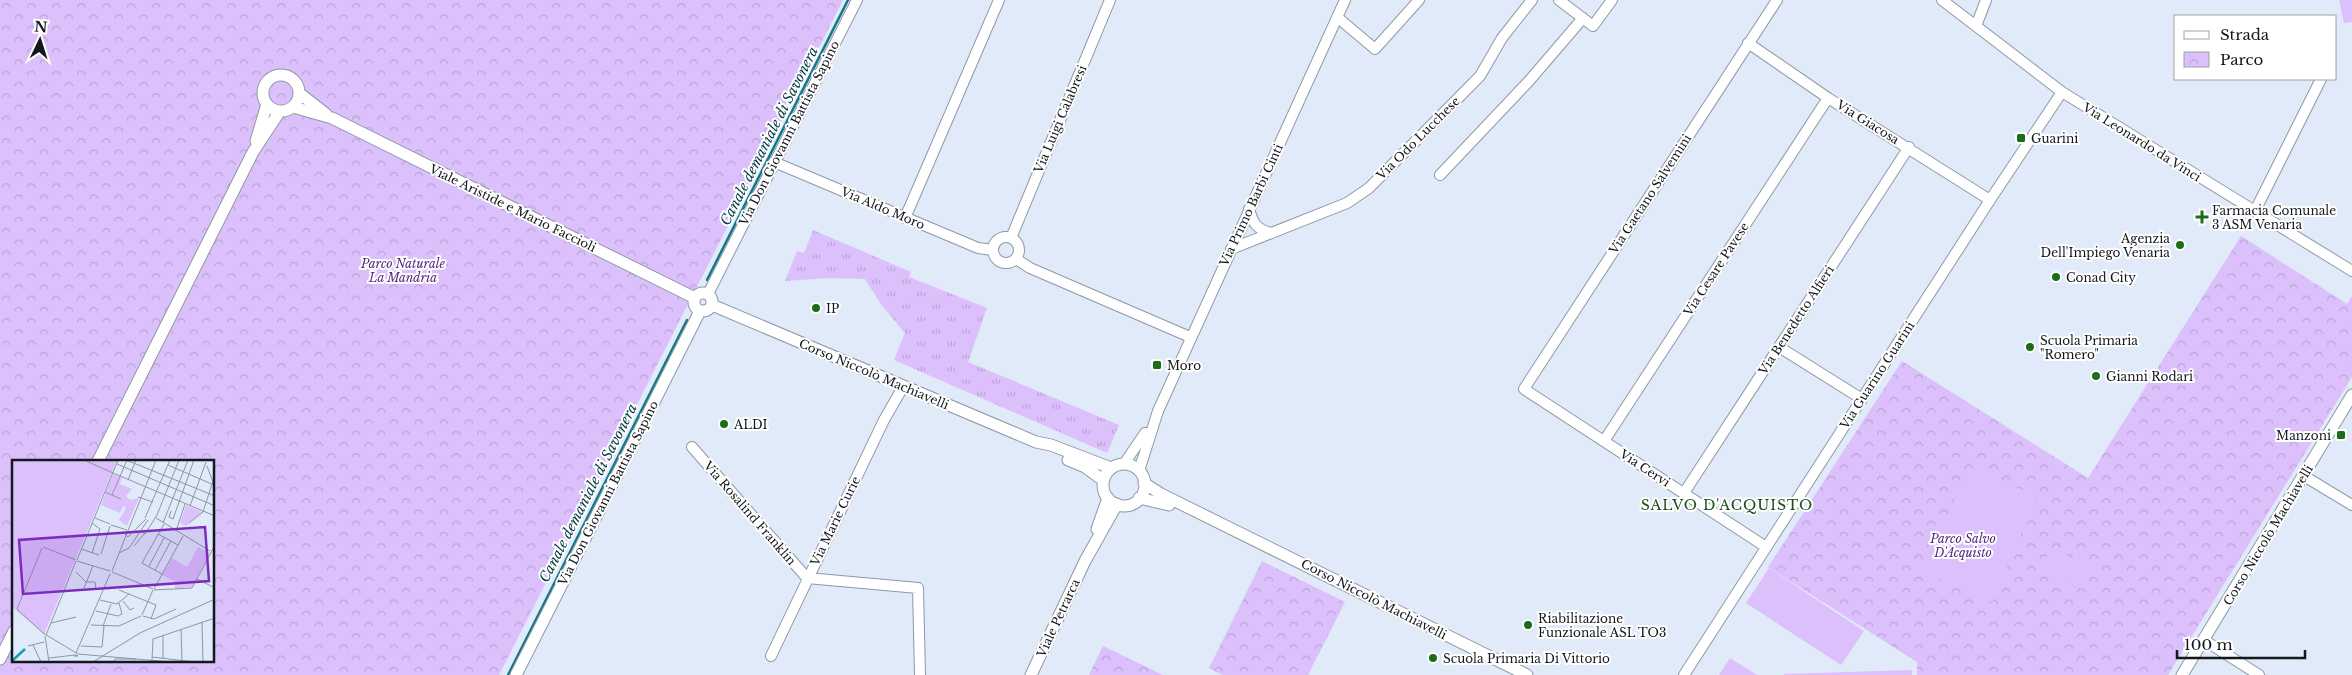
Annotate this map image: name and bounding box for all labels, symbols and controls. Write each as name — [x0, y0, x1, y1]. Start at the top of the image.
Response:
north arrow — [15, 15, 65, 65]
legend — [2174, 15, 2337, 80]
text: N — [34, 18, 48, 36]
text: Strada — [2220, 25, 2270, 44]
street label: Via Don Giovanni Battista Sapino — [735, 38, 842, 229]
water label: Canale demaniale di Savonera — [716, 44, 822, 228]
text: Parco — [2220, 50, 2263, 69]
street label: Via Luigi Calabresi — [1030, 63, 1089, 176]
street label: Via Odo Lucchese — [1373, 93, 1463, 183]
street label: Via Giacosa — [1833, 96, 1902, 147]
street label: Via Leonardo da Vinci — [2079, 99, 2204, 185]
street label: Via Gaetano Salvemini — [1605, 131, 1694, 257]
place label: Guarini — [2031, 131, 2078, 146]
marker: Guarini — [2015, 132, 2027, 144]
street label: Via Primo Barbi Cinti — [1216, 141, 1286, 269]
street label: Viale Aristide e Mario Faccioli — [426, 161, 599, 255]
street label: Via Aldo Moro — [838, 183, 927, 232]
place label: Farmacia Comunale 3 ASM Venaria — [2212, 203, 2336, 232]
marker: Farmacia Comunale 3 ASM Venaria — [2196, 211, 2208, 223]
street label: Via Cesare Pavese — [1680, 219, 1752, 319]
place label: Agenzia Dell'Impiego Venaria — [2041, 231, 2170, 260]
marker: Agenzia Dell'Impiego Venaria — [2174, 239, 2186, 251]
park label: Parco Naturale La Mandria — [360, 256, 445, 285]
street label: Via Benedetto Alfieri — [1755, 263, 1837, 378]
place label: Conad City — [2066, 270, 2136, 285]
marker: Conad City — [2050, 271, 2062, 283]
place label: IP — [826, 301, 839, 316]
marker: IP — [810, 302, 822, 314]
street label: Via Guarino Guarini — [1836, 318, 1917, 432]
place label: Scuola Primaria "Romero" — [2040, 333, 2138, 362]
street label: Corso Niccolò Machiavelli — [797, 336, 951, 412]
marker: Scuola Primaria "Romero" — [2024, 341, 2036, 353]
place label: Moro — [1167, 358, 1201, 373]
marker: Moro — [1151, 359, 1163, 371]
place label: Gianni Rodari — [2106, 369, 2193, 384]
marker: Gianni Rodari — [2090, 370, 2102, 382]
street label: Via Don Giovanni Battista Sapino — [554, 398, 661, 589]
water label: Canale demaniale di Savonera — [535, 401, 641, 585]
place label: ALDI — [733, 417, 767, 432]
marker: ALDI — [718, 418, 730, 430]
place label: Manzoni — [2276, 428, 2331, 443]
marker: Manzoni — [2335, 429, 2347, 441]
street label: Via Cervi — [1616, 446, 1673, 490]
street label: Via Rosalind Franklin — [700, 457, 799, 568]
inset map — [12, 460, 215, 662]
street label: Corso Niccolò Machiavelli — [2220, 462, 2316, 608]
street label: Via Marie Curie — [806, 474, 863, 569]
district label: SALVO D'ACQUISTO — [1641, 496, 1813, 514]
park label: Parco Salvo D'Acquisto — [1929, 531, 1996, 560]
street label: Corso Niccolò Machiavelli — [1299, 556, 1449, 642]
street label: Viale Petrarca — [1033, 576, 1083, 660]
place label: Riabilitazione Funzionale ASL TO3 — [1538, 611, 1666, 640]
marker: Riabilitazione Funzionale ASL TO3 — [1522, 619, 1534, 631]
scale bar — [2177, 628, 2304, 660]
text: 100 m — [2184, 635, 2233, 654]
place label: Scuola Primaria Di Vittorio — [1443, 651, 1610, 666]
marker: Scuola Primaria Di Vittorio — [1427, 652, 1439, 664]

